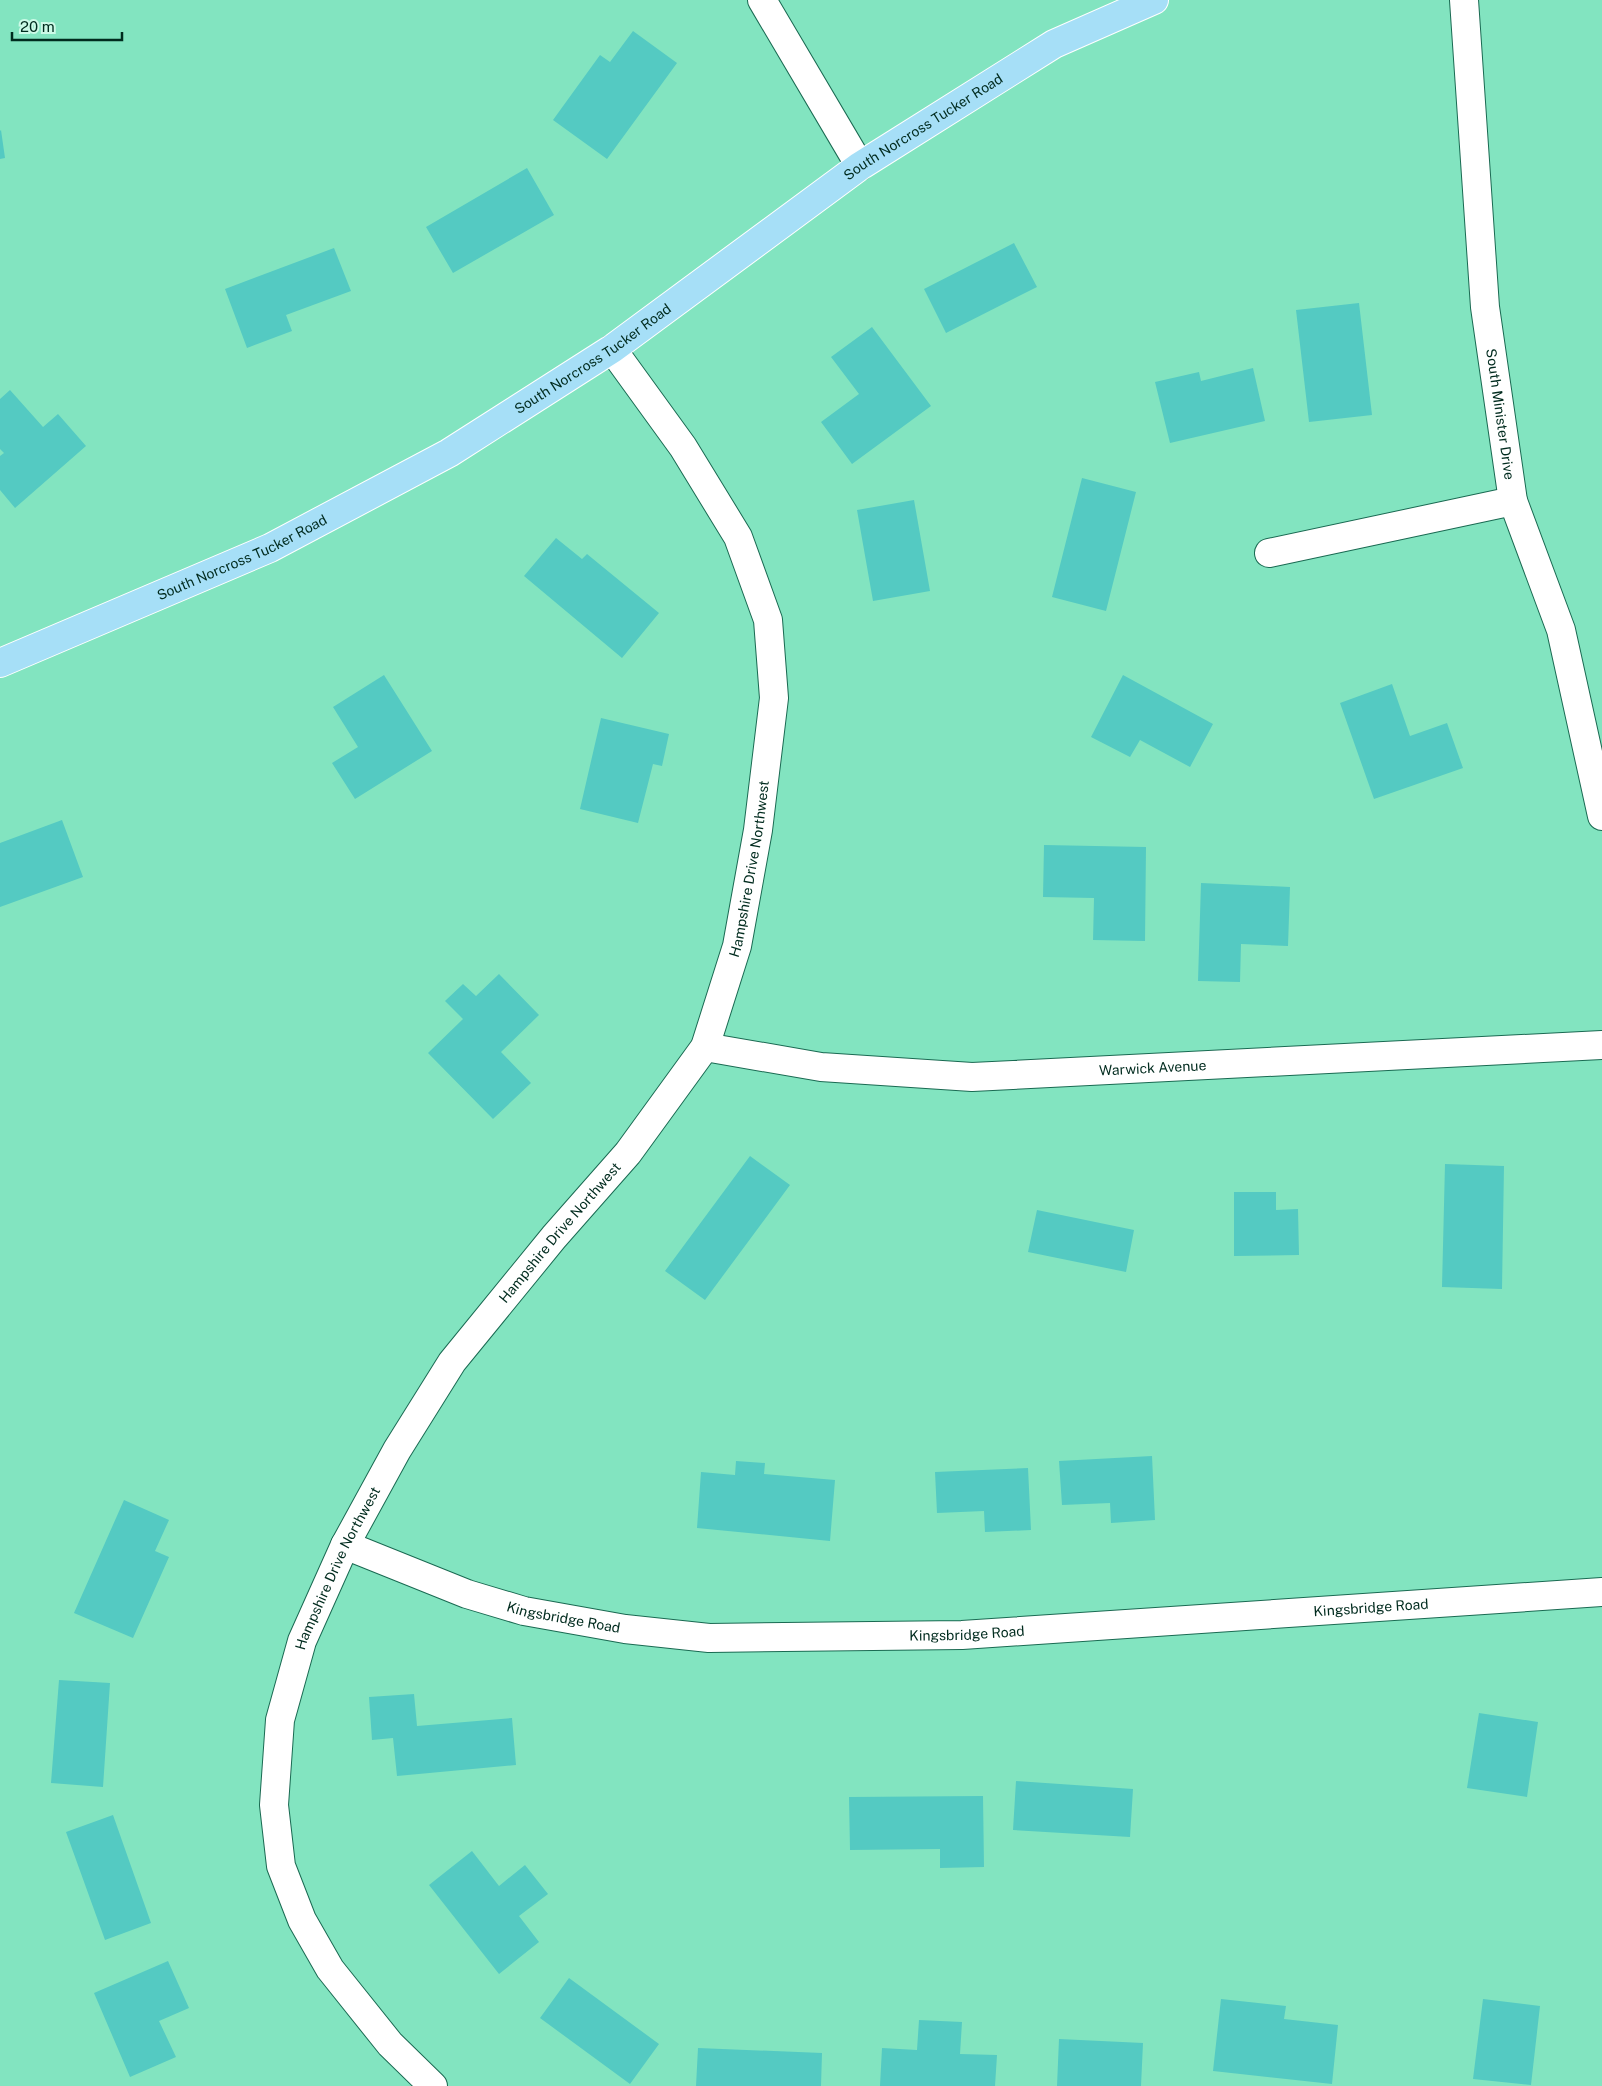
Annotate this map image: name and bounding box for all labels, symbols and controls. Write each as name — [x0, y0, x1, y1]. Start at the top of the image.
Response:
scale bar — [12, 10, 122, 42]
text: 20 m — [20, 18, 55, 35]
street label: South Norcross Tucker Road — [841, 70, 1006, 183]
street label: South Norcross Tucker Road — [512, 300, 674, 417]
street label: South Minister Drive — [1483, 347, 1518, 481]
street label: South Norcross Tucker Road — [155, 511, 330, 603]
street label: Hampshire Drive Northwest — [726, 779, 772, 959]
street label: Warwick Avenue — [1099, 1057, 1207, 1079]
street label: Hampshire Drive Northwest — [496, 1159, 624, 1306]
street label: Hampshire Drive Northwest — [292, 1484, 383, 1652]
street label: Kingsbridge Road — [1313, 1596, 1429, 1619]
street label: Kingsbridge Road — [505, 1598, 622, 1636]
street label: Kingsbridge Road — [909, 1623, 1025, 1644]

